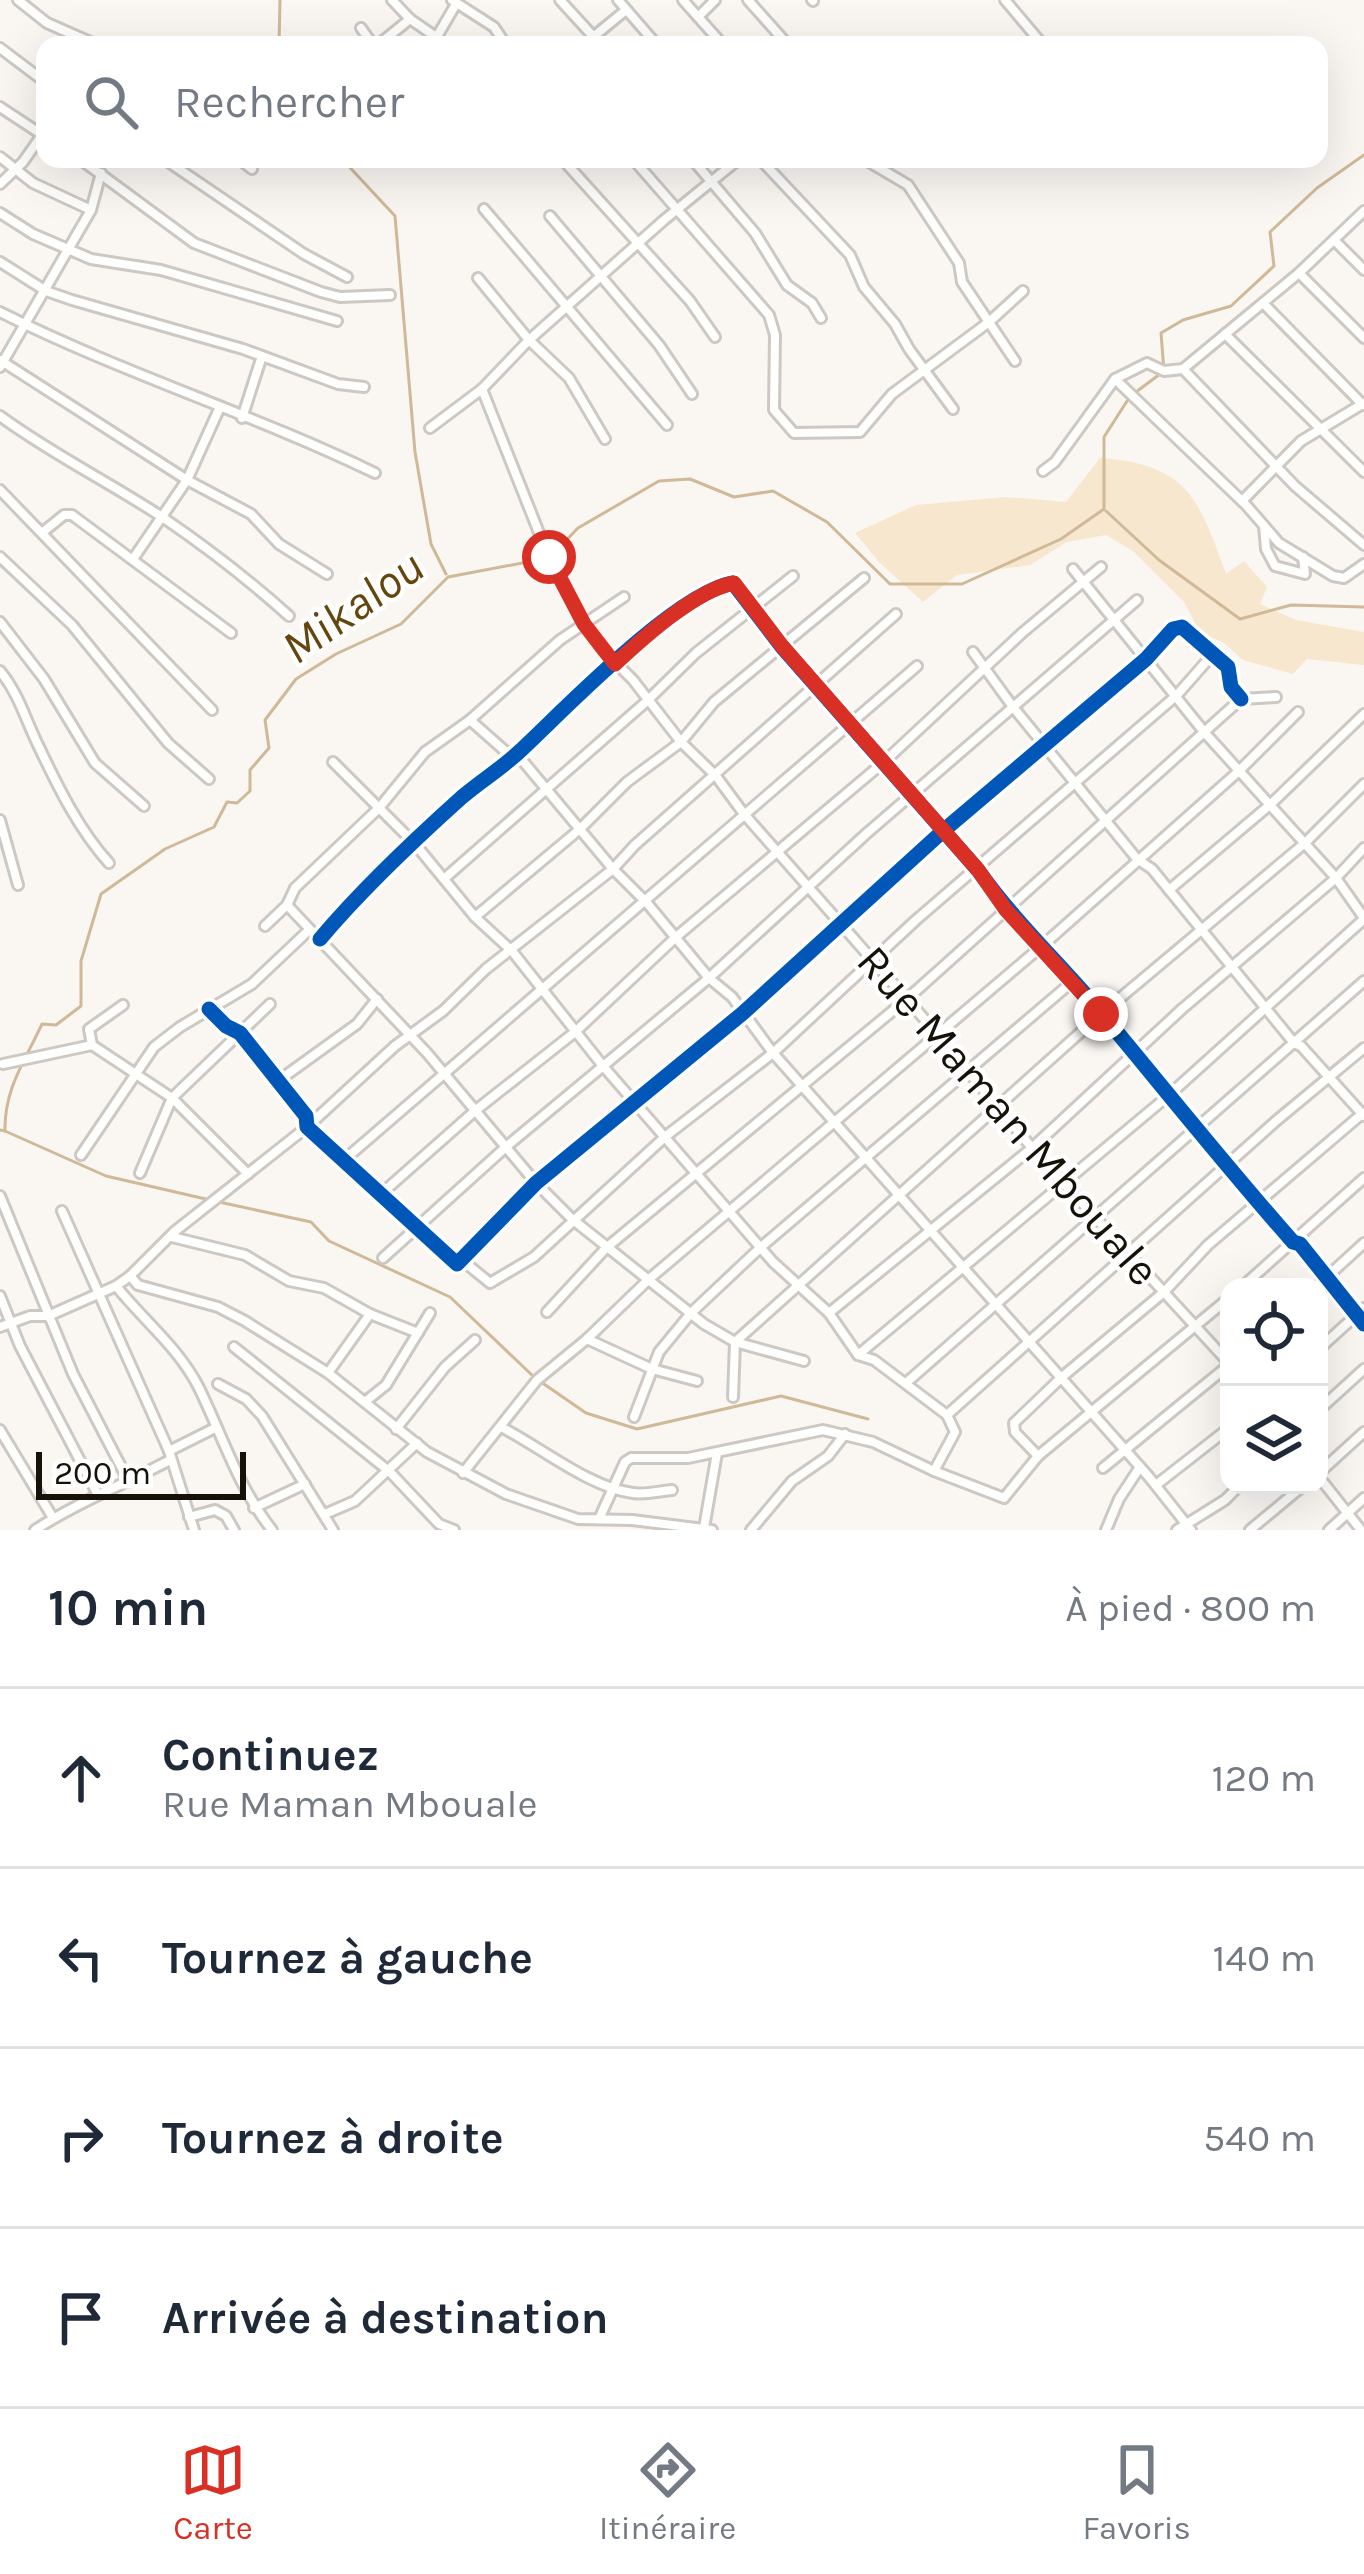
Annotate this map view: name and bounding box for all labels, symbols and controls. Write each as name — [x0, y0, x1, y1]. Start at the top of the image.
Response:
search box — [36, 36, 1328, 168]
icon: search — [78, 69, 144, 135]
text: Rechercher — [174, 76, 404, 128]
route start — [522, 530, 576, 584]
water label: Mikalou — [271, 538, 434, 676]
street label: Rue Maman Mbouale — [846, 935, 1170, 1296]
route end — [1074, 987, 1128, 1041]
map controls — [1220, 1278, 1328, 1494]
button: locate — [1220, 1278, 1328, 1386]
button: layers — [1220, 1386, 1328, 1494]
scale bar — [36, 1446, 246, 1499]
text: 200 m — [54, 1454, 151, 1492]
text: 10 min — [48, 1578, 208, 1638]
text: À pied · 800 m — [1065, 1585, 1316, 1631]
text: Continuez — [162, 1729, 379, 1781]
icon: ahead — [48, 1745, 114, 1811]
text: 120 m — [1212, 1755, 1316, 1801]
text: Rue Maman Mbouale — [162, 1781, 538, 1827]
icon: left — [48, 1925, 114, 1991]
text: Tournez à gauche — [162, 1932, 533, 1984]
text: 140 m — [1212, 1935, 1316, 1981]
icon: right — [48, 2105, 114, 2171]
text: Tournez à droite — [162, 2112, 504, 2164]
text: 540 m — [1203, 2115, 1316, 2161]
icon: arrive — [48, 2285, 114, 2351]
text: Arrivée à destination — [162, 2292, 609, 2344]
tab: Carte — [173, 2437, 253, 2547]
tab: Itinéraire — [599, 2437, 736, 2547]
tab: Favoris — [1082, 2437, 1191, 2547]

